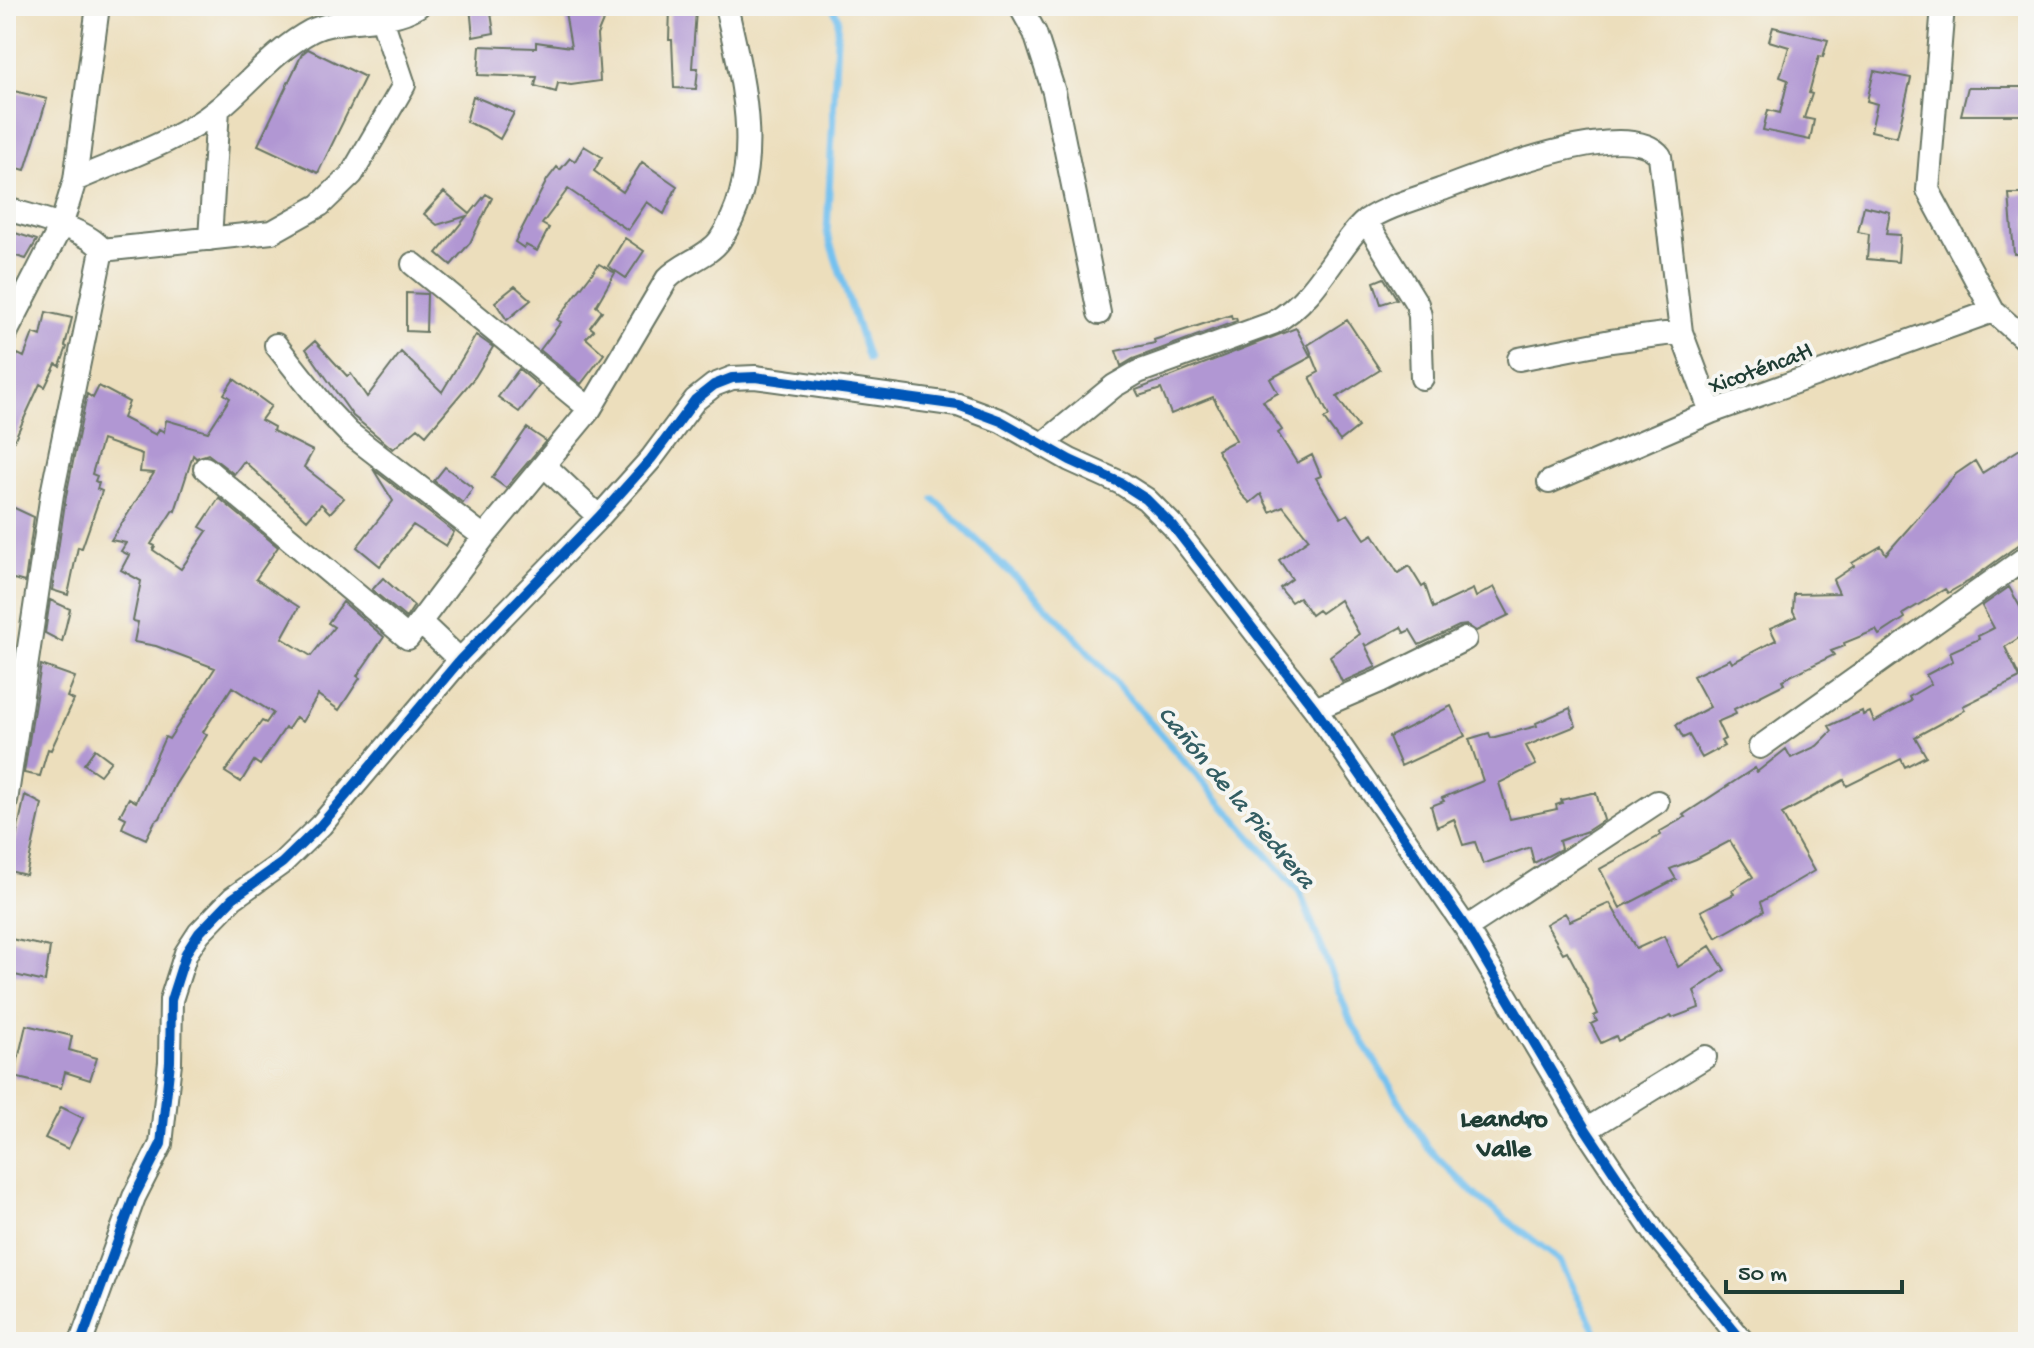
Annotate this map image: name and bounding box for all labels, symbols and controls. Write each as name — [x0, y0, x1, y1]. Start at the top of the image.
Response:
street label: Xicoténcatl — [1704, 338, 1817, 403]
water label: Cañón de la Piedrera — [1149, 701, 1321, 898]
district label: Leandro Valle — [1460, 1106, 1548, 1167]
scale bar — [1726, 1244, 1902, 1294]
text: 50 m — [1738, 1261, 1787, 1290]

